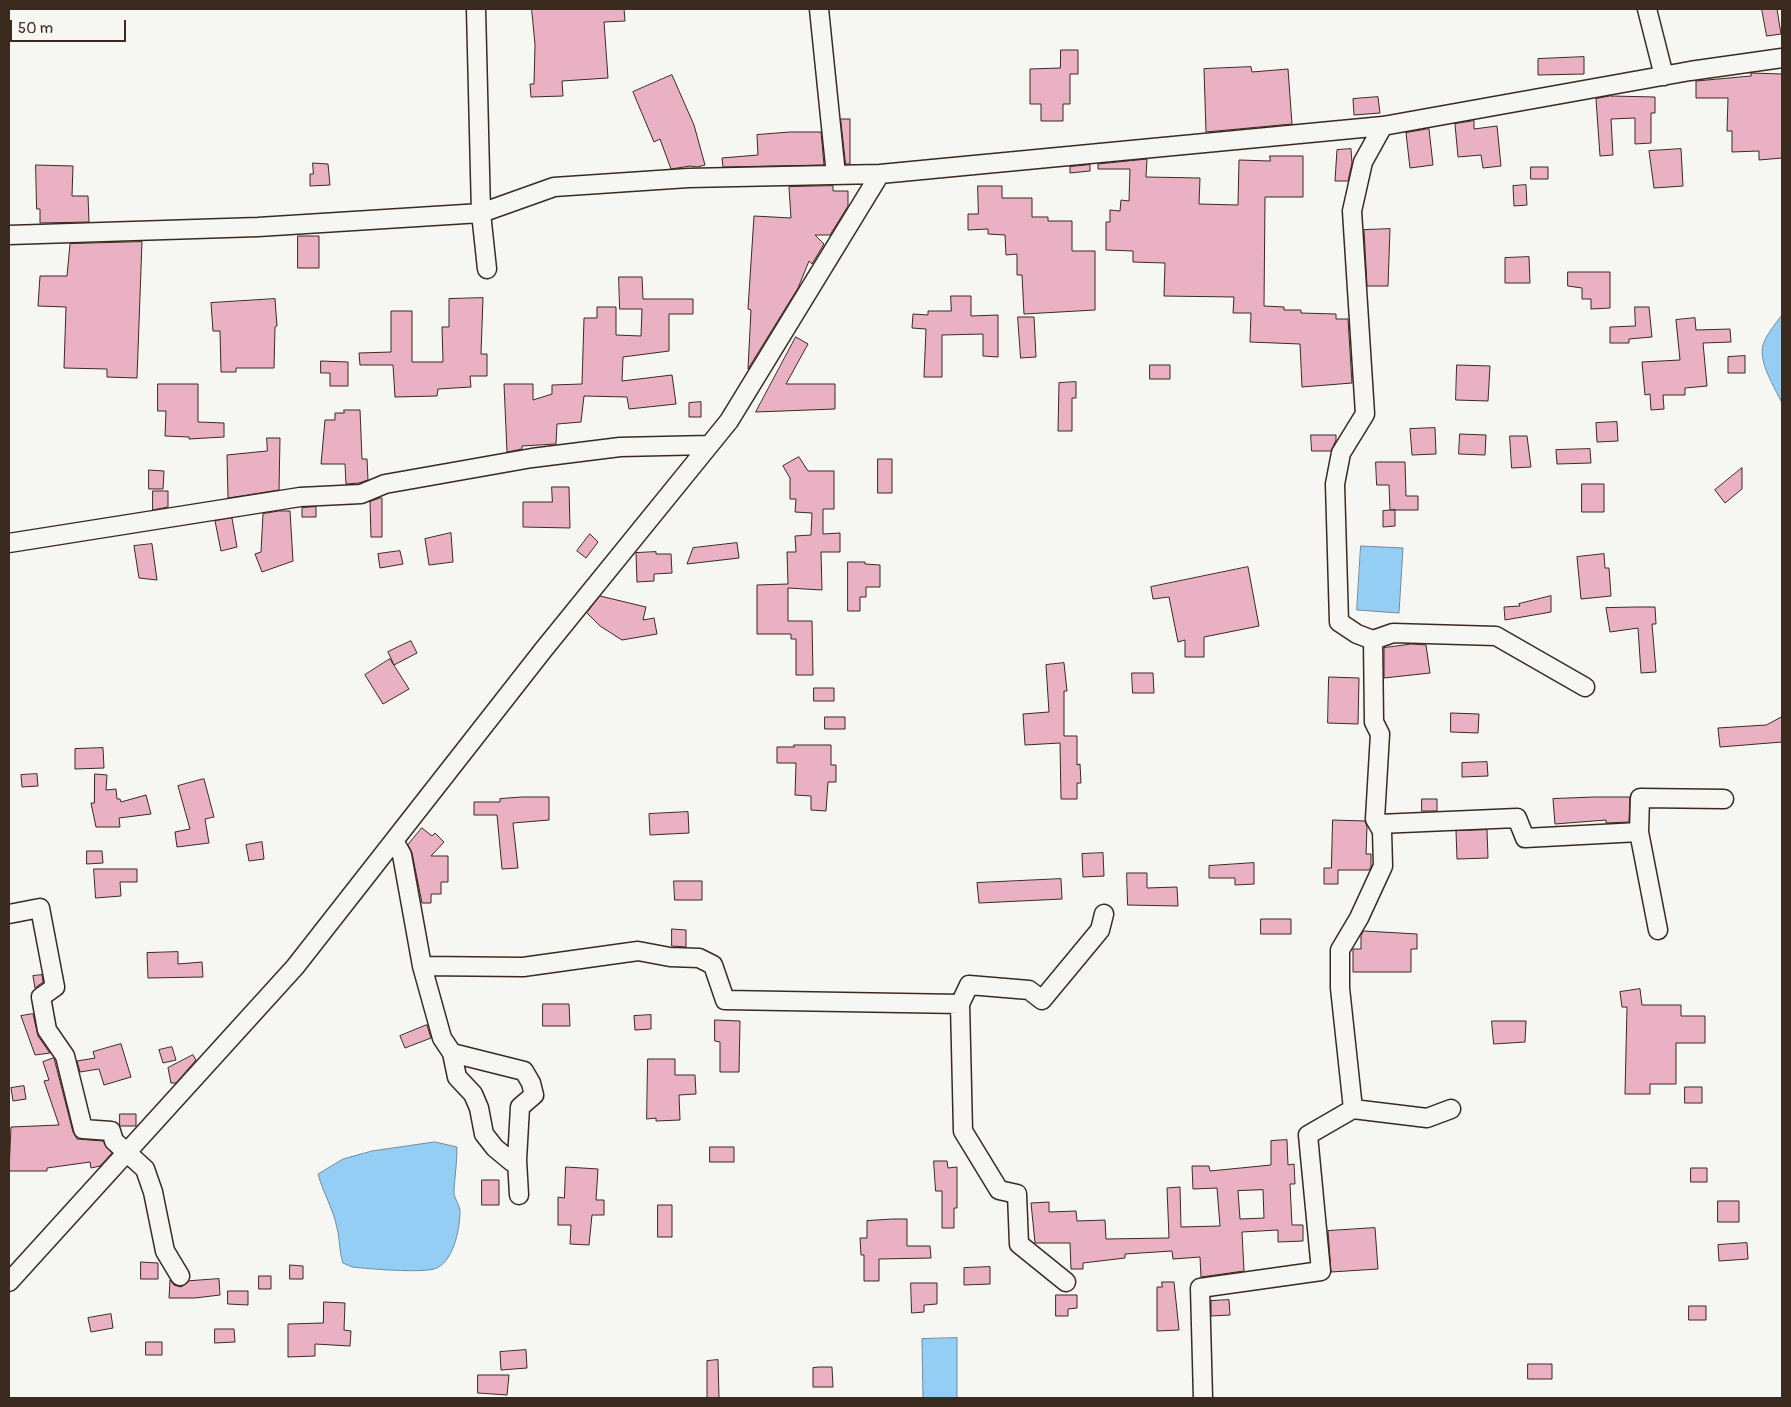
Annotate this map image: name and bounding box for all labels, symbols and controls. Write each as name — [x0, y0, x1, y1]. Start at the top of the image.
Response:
scale bar — [12, 10, 129, 42]
text: 50 m — [18, 19, 53, 38]

